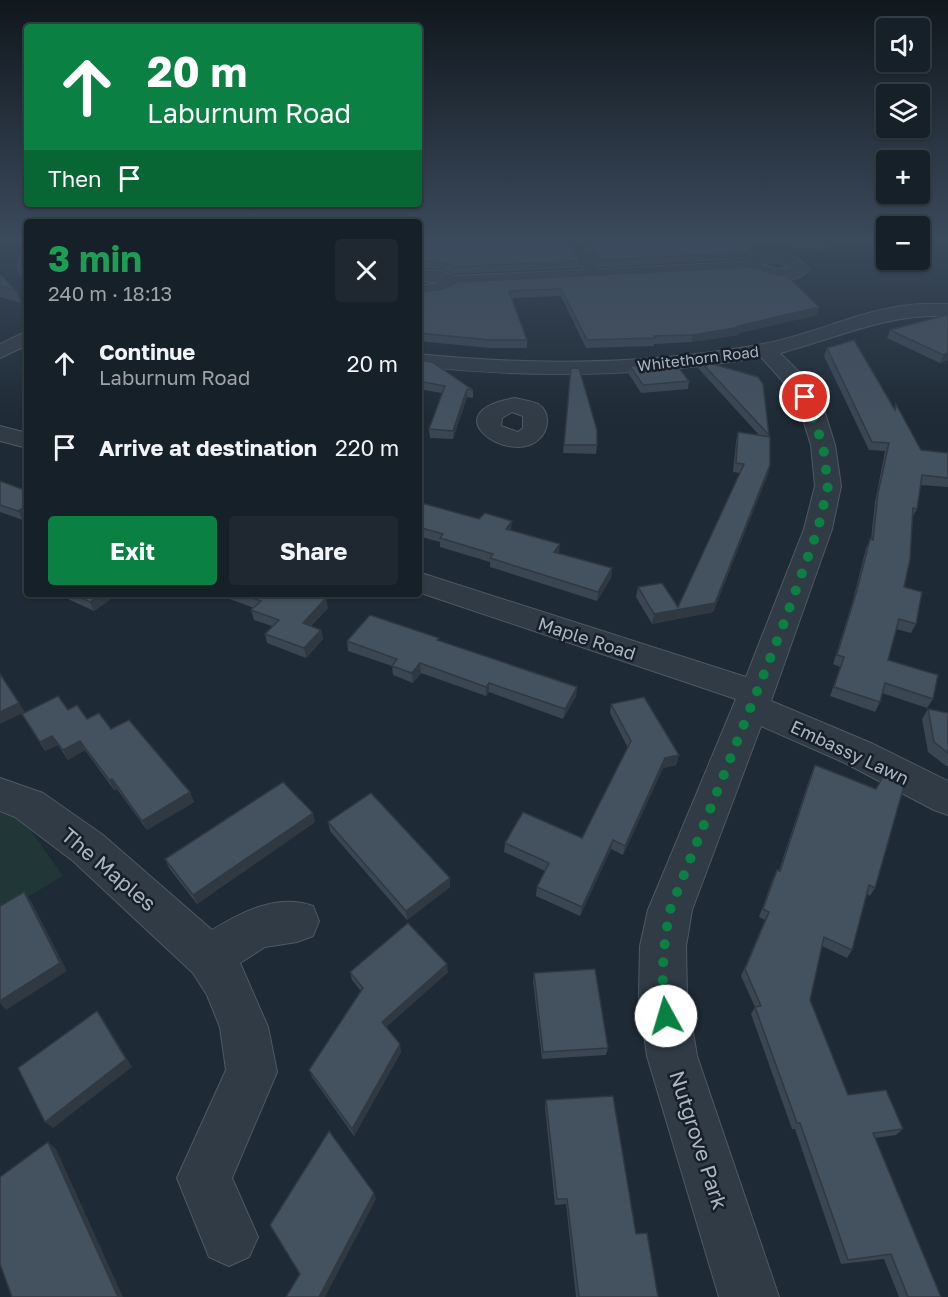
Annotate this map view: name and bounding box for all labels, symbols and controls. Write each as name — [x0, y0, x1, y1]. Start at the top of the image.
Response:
map controls — [876, 18, 930, 270]
button: sound — [876, 18, 930, 72]
text: 20 m — [147, 46, 247, 96]
icon: ahead — [48, 48, 126, 126]
button: layers — [876, 84, 930, 138]
text: Laburnum Road — [147, 97, 351, 129]
button: + — [876, 150, 930, 204]
icon: arrive — [113, 162, 146, 195]
text: Then — [48, 165, 101, 192]
button: − — [876, 216, 930, 270]
text: 3 min — [48, 237, 142, 280]
button: close — [335, 239, 398, 302]
text: 240 m · 18:13 — [48, 281, 172, 305]
text: Continue — [99, 338, 195, 365]
street label: Whitethorn Road — [636, 342, 760, 374]
icon: ahead — [48, 347, 81, 380]
text: 20 m — [347, 350, 398, 377]
text: Laburnum Road — [99, 365, 250, 389]
pin — [779, 371, 830, 422]
icon: arrive — [788, 380, 821, 413]
icon: arrive — [48, 431, 81, 464]
text: Arrive at destination — [99, 434, 317, 461]
text: 220 m — [335, 434, 399, 461]
button: Exit — [48, 516, 217, 585]
button: Share — [229, 516, 398, 585]
street label: Maple Road — [535, 612, 639, 664]
street label: Embassy Lawn — [787, 715, 913, 789]
street label: The Maples — [56, 822, 162, 916]
position arrow — [634, 984, 698, 1048]
street label: Nutgrove Park — [664, 1067, 734, 1213]

